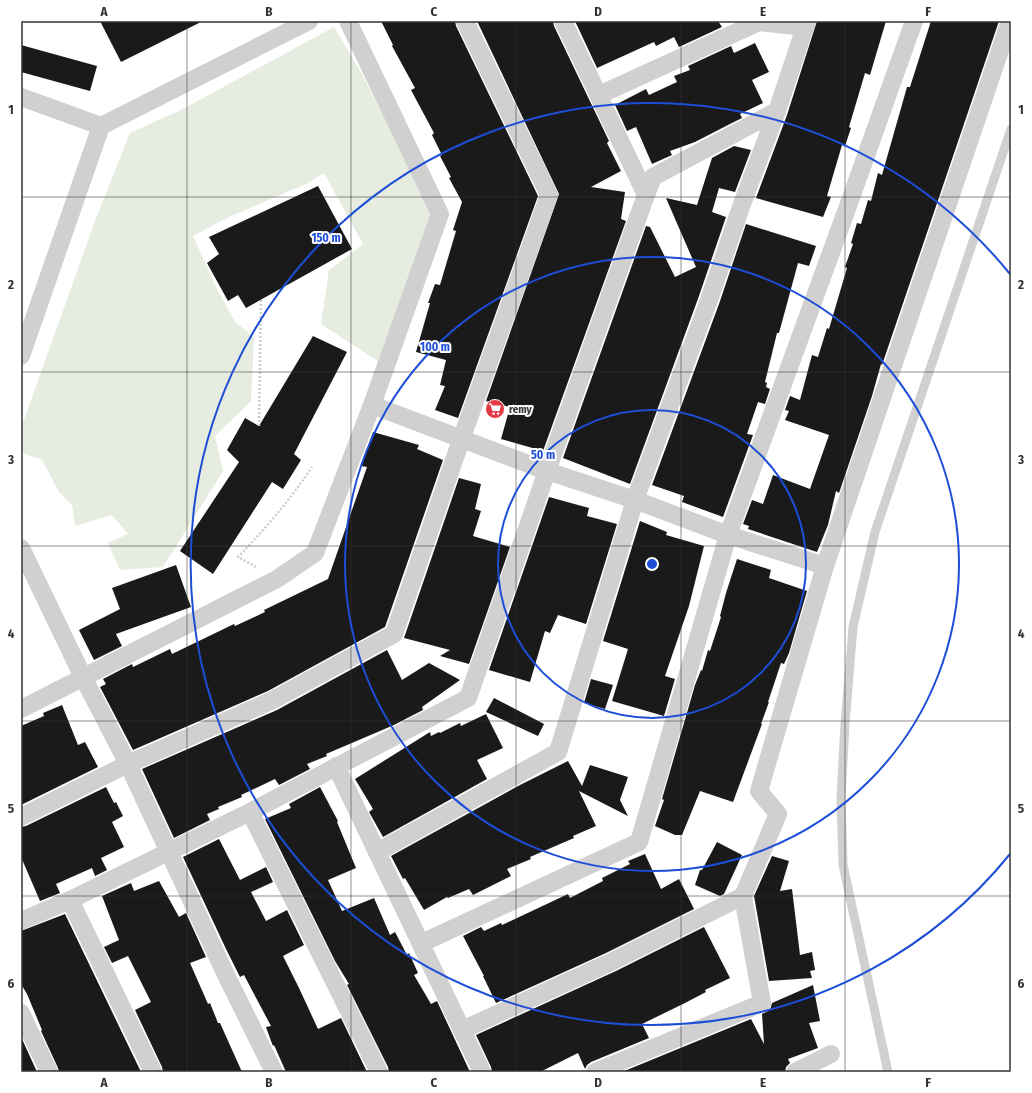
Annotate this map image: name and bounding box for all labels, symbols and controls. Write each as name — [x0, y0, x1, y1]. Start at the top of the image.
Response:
text: A — [99, 4, 108, 19]
text: B — [265, 4, 273, 19]
text: C — [431, 4, 438, 19]
text: D — [594, 4, 602, 19]
text: E — [760, 4, 766, 19]
text: F — [925, 4, 931, 19]
text: 1 — [8, 102, 14, 117]
text: 1 — [1018, 102, 1024, 117]
text: 150 m — [311, 231, 341, 245]
text: 2 — [7, 277, 14, 292]
text: 2 — [1017, 277, 1024, 292]
text: 100 m — [420, 340, 450, 354]
supermarket icon: remy — [484, 398, 506, 420]
place label: remy — [509, 403, 533, 416]
text: 50 m — [531, 448, 555, 462]
text: 3 — [7, 452, 14, 467]
text: 3 — [1017, 452, 1024, 467]
centre of rings — [645, 557, 659, 571]
text: 4 — [8, 626, 15, 641]
text: 4 — [1018, 626, 1025, 641]
text: 5 — [8, 801, 14, 816]
text: 5 — [1018, 801, 1024, 816]
text: 6 — [8, 976, 15, 991]
text: 6 — [1018, 976, 1025, 991]
text: A — [99, 1075, 108, 1090]
text: B — [265, 1075, 273, 1090]
text: C — [431, 1075, 438, 1090]
text: D — [594, 1075, 602, 1090]
text: E — [760, 1075, 766, 1090]
text: F — [925, 1075, 931, 1090]

